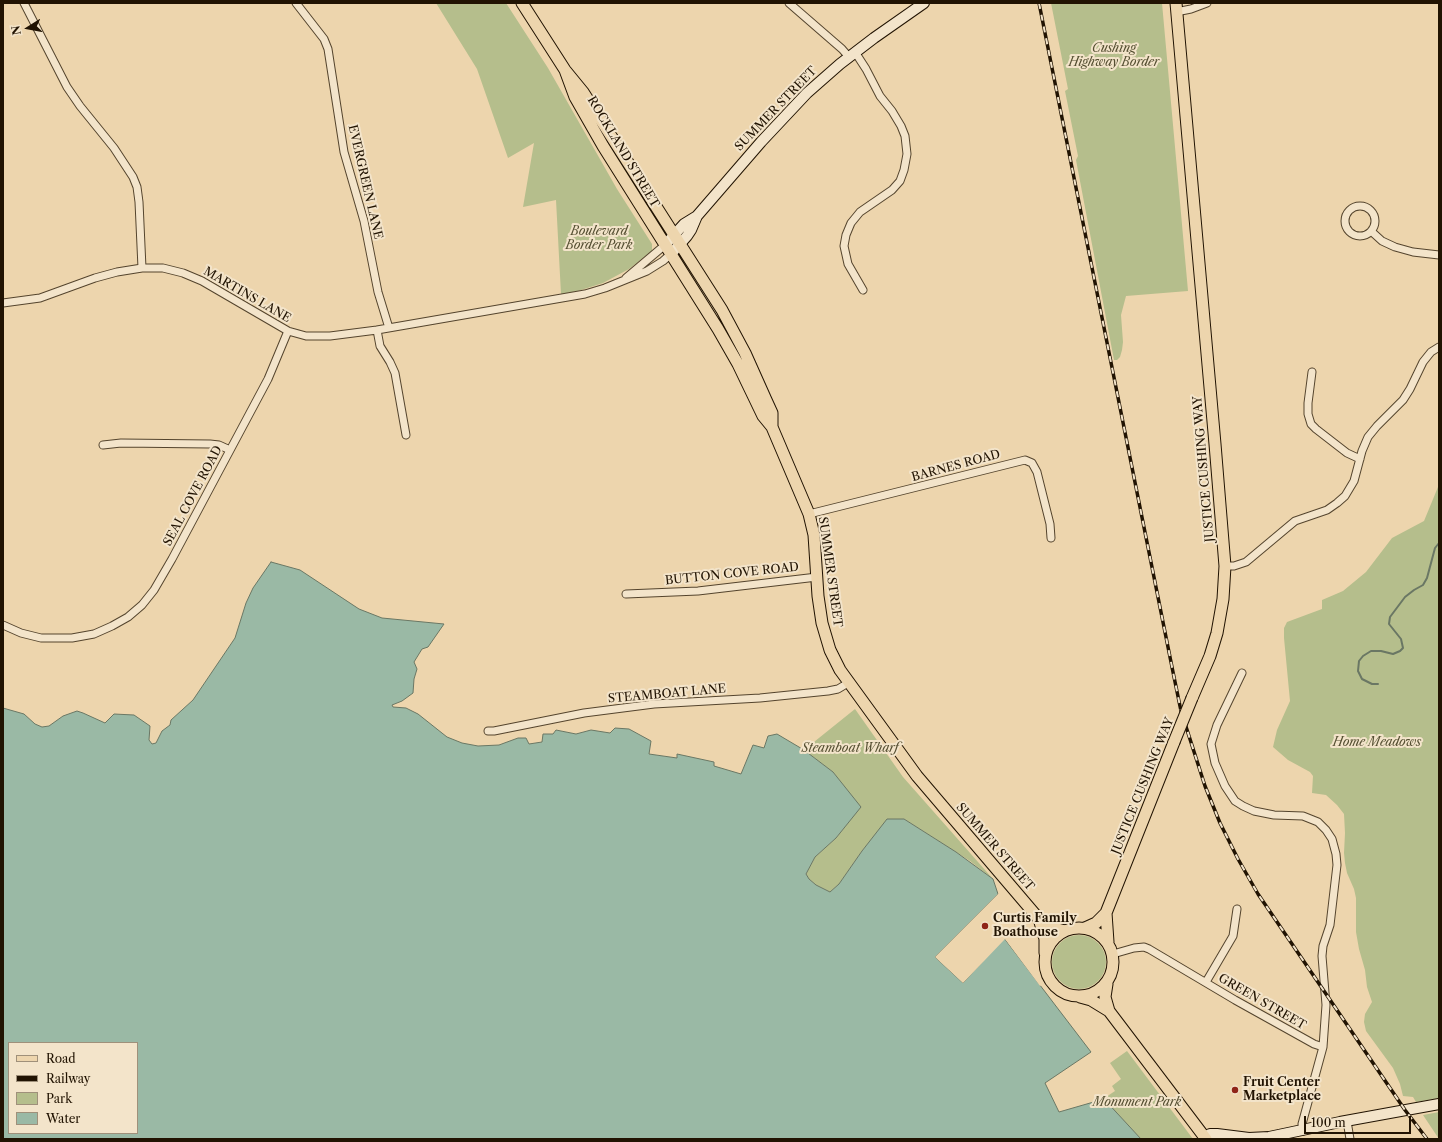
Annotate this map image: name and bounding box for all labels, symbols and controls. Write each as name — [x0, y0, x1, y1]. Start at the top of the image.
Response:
north arrow — [8, 8, 48, 48]
text: N — [8, 24, 24, 36]
park label: Cushing Highway Border — [1069, 42, 1159, 70]
street label: SUMMER STREET — [732, 64, 820, 154]
street label: ROCKLAND STREET — [584, 94, 662, 210]
street label: EVERGREEN LANE — [345, 123, 385, 241]
park label: Boulevard Border Park — [565, 225, 633, 253]
street label: MARTINS LANE — [201, 264, 293, 326]
street label: JUSTICE CUSHING WAY — [1190, 395, 1218, 543]
street label: SEAL COVE ROAD — [161, 444, 225, 548]
street label: BARNES ROAD — [910, 447, 1002, 485]
street label: SUMMER STREET — [815, 516, 845, 628]
street label: BUTTON COVE ROAD — [664, 560, 800, 588]
street label: STEAMBOAT LANE — [607, 682, 727, 706]
street label: JUSTICE CUSHING WAY — [1109, 715, 1177, 857]
park label: Home Meadows — [1333, 736, 1421, 750]
park label: Steamboat Wharf — [802, 742, 898, 756]
street label: SUMMER STREET — [953, 800, 1037, 894]
place label: Curtis Family Boathouse — [993, 912, 1076, 940]
marker: Curtis Family Boathouse — [980, 921, 990, 931]
street label: GREEN STREET — [1216, 971, 1308, 1033]
legend — [8, 1042, 138, 1134]
text: Road — [46, 1051, 76, 1066]
text: Railway — [46, 1071, 91, 1086]
place label: Fruit Center Marketplace — [1243, 1076, 1321, 1104]
marker: Fruit Center Marketplace — [1230, 1085, 1240, 1095]
text: Park — [46, 1091, 72, 1106]
park label: Monument Park — [1093, 1096, 1181, 1110]
scale bar — [1306, 1108, 1413, 1134]
text: Water — [46, 1111, 80, 1126]
text: 100 m — [1311, 1115, 1346, 1130]

